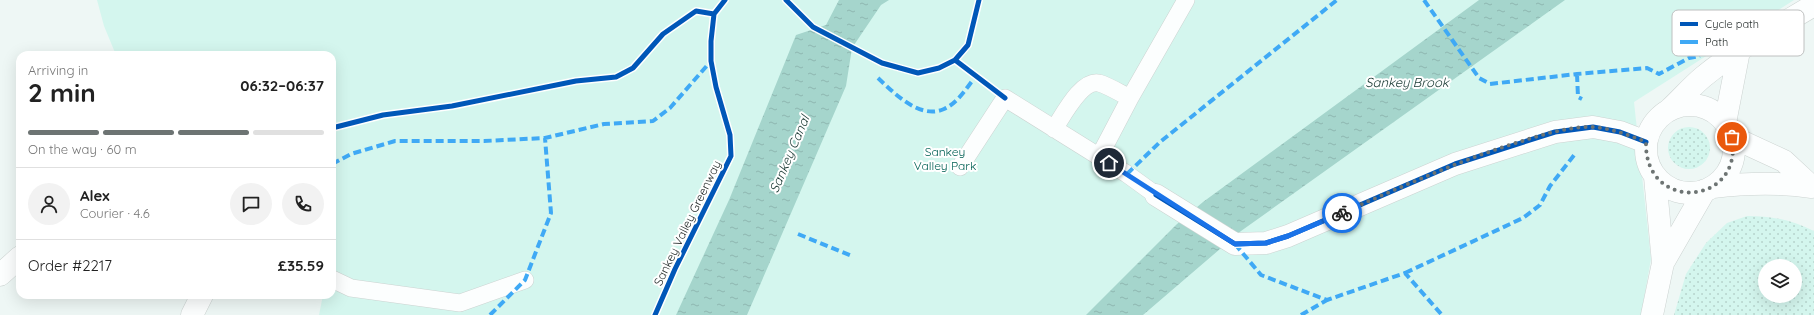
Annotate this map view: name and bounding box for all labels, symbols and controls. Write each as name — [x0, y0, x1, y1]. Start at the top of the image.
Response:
legend — [1672, 10, 1804, 56]
text: Cycle path — [1705, 17, 1759, 31]
text: Path — [1705, 35, 1728, 49]
text: Arriving in — [28, 62, 88, 78]
water label: Sankey Brook — [1365, 74, 1450, 90]
text: 2 min — [28, 76, 96, 109]
text: 06:32–06:37 — [240, 76, 324, 95]
water label: Sankey Canal — [766, 111, 813, 195]
pin — [1715, 120, 1749, 154]
icon: bag — [1721, 126, 1743, 148]
text: On the way · 60 m — [28, 141, 137, 157]
park label: Sankey Valley Park — [914, 144, 976, 173]
pin — [1092, 146, 1126, 180]
icon: home — [1098, 152, 1120, 174]
street label: Sankey Valley Greenway — [650, 158, 724, 288]
button: person — [28, 183, 70, 225]
button: chat — [230, 183, 272, 225]
button: phone — [282, 183, 324, 225]
text: Alex — [80, 186, 110, 205]
courier — [1322, 193, 1362, 233]
icon: bike — [1331, 202, 1353, 224]
text: Courier · 4.6 — [80, 205, 150, 221]
text: Order #2217 — [28, 256, 112, 275]
text: £35.59 — [278, 256, 324, 275]
map controls — [1758, 259, 1802, 303]
button: layers — [1758, 259, 1802, 303]

